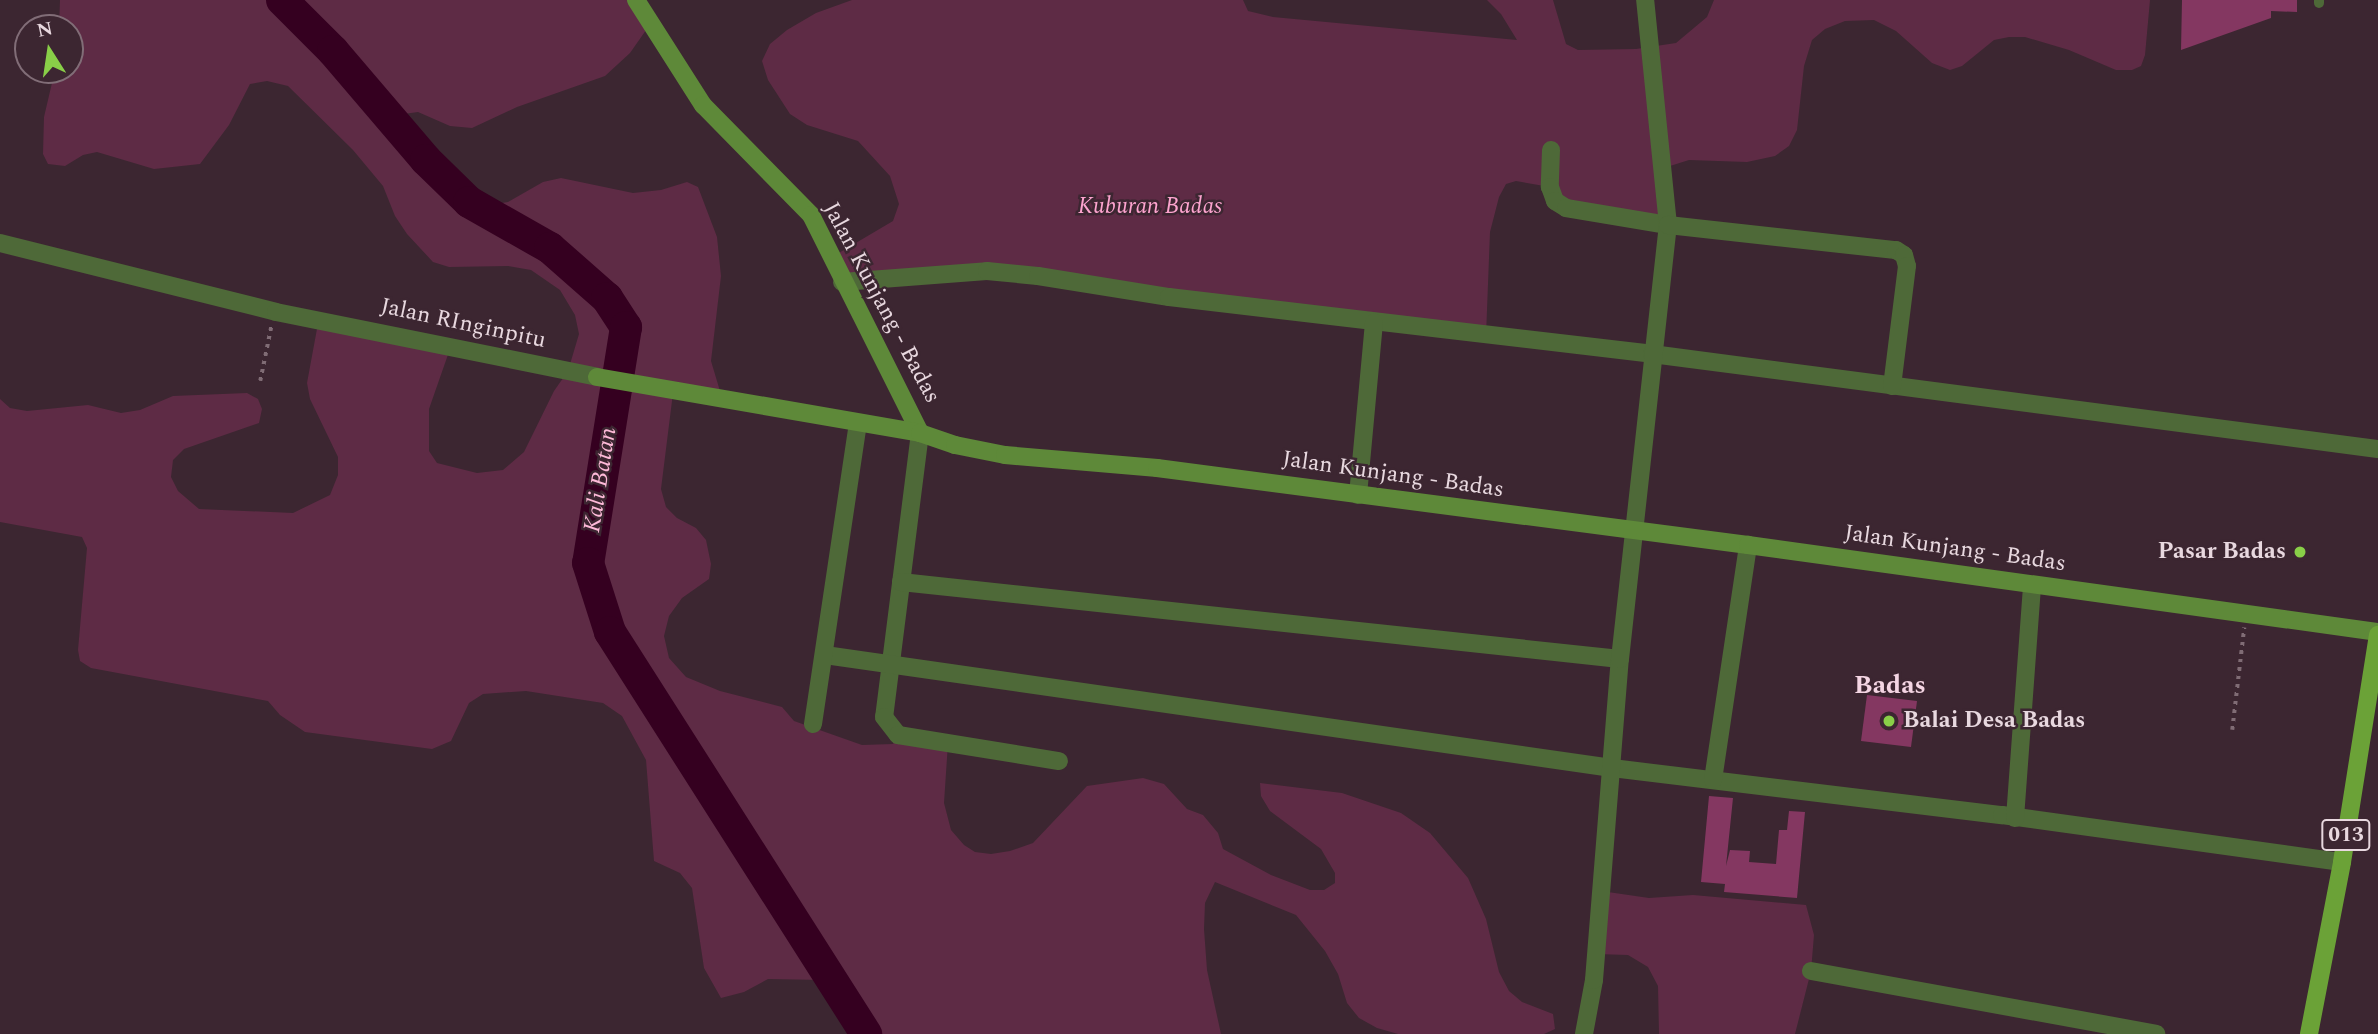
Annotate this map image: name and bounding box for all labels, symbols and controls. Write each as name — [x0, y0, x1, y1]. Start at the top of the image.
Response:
north arrow — [14, 14, 84, 84]
text: N — [34, 14, 56, 46]
park label: Kuburan Badas — [1078, 193, 1222, 221]
street label: Jalan Kunjang - Badas — [816, 198, 946, 408]
street label: Jalan RInginpitu — [378, 293, 548, 355]
water label: Kali Batan — [579, 426, 623, 534]
street label: Jalan Kunjang - Badas — [1280, 446, 1506, 504]
street label: Jalan Kunjang - Badas — [1842, 520, 2068, 578]
place label: Pasar Badas — [2158, 538, 2286, 566]
marker: Pasar Badas — [2292, 544, 2308, 560]
district label: Badas — [1854, 670, 1926, 702]
place label: Balai Desa Badas — [1903, 707, 2085, 735]
marker: Balai Desa Badas — [1881, 713, 1897, 729]
road number: 013 — [2320, 818, 2372, 852]

